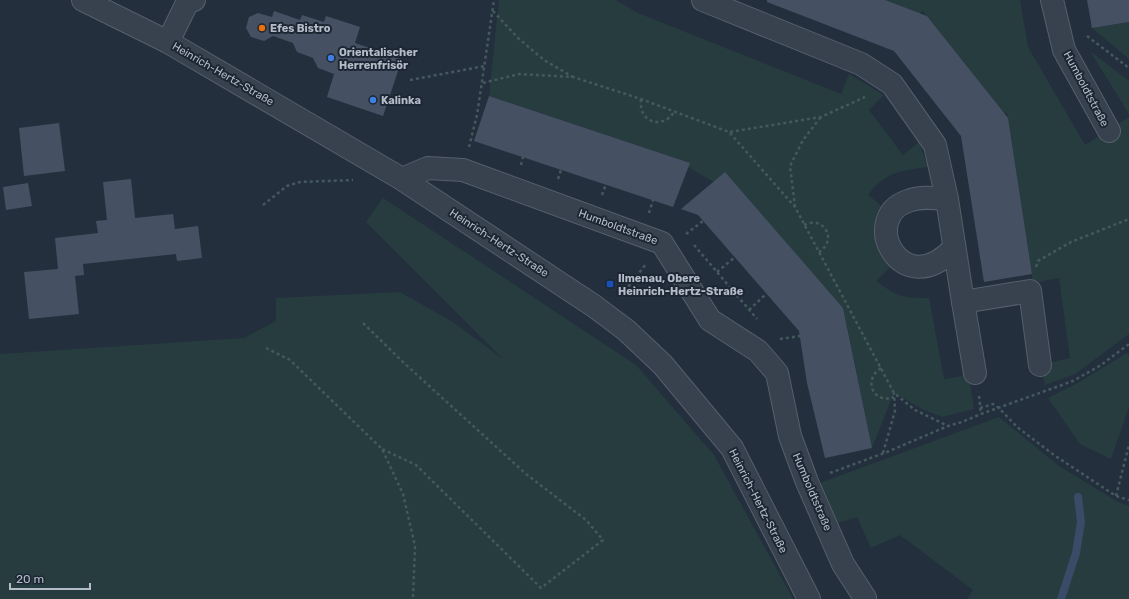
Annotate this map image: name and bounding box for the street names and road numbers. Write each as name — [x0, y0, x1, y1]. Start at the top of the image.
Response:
street label: Heinrich-Hertz-Straße — [170, 40, 276, 108]
street label: Humboldtstraße — [1061, 49, 1111, 129]
street label: Heinrich-Hertz-Straße — [447, 206, 551, 280]
street label: Humboldtstraße — [577, 207, 659, 247]
street label: Heinrich-Hertz-Straße — [726, 447, 790, 555]
street label: Humboldtstraße — [790, 451, 834, 533]

